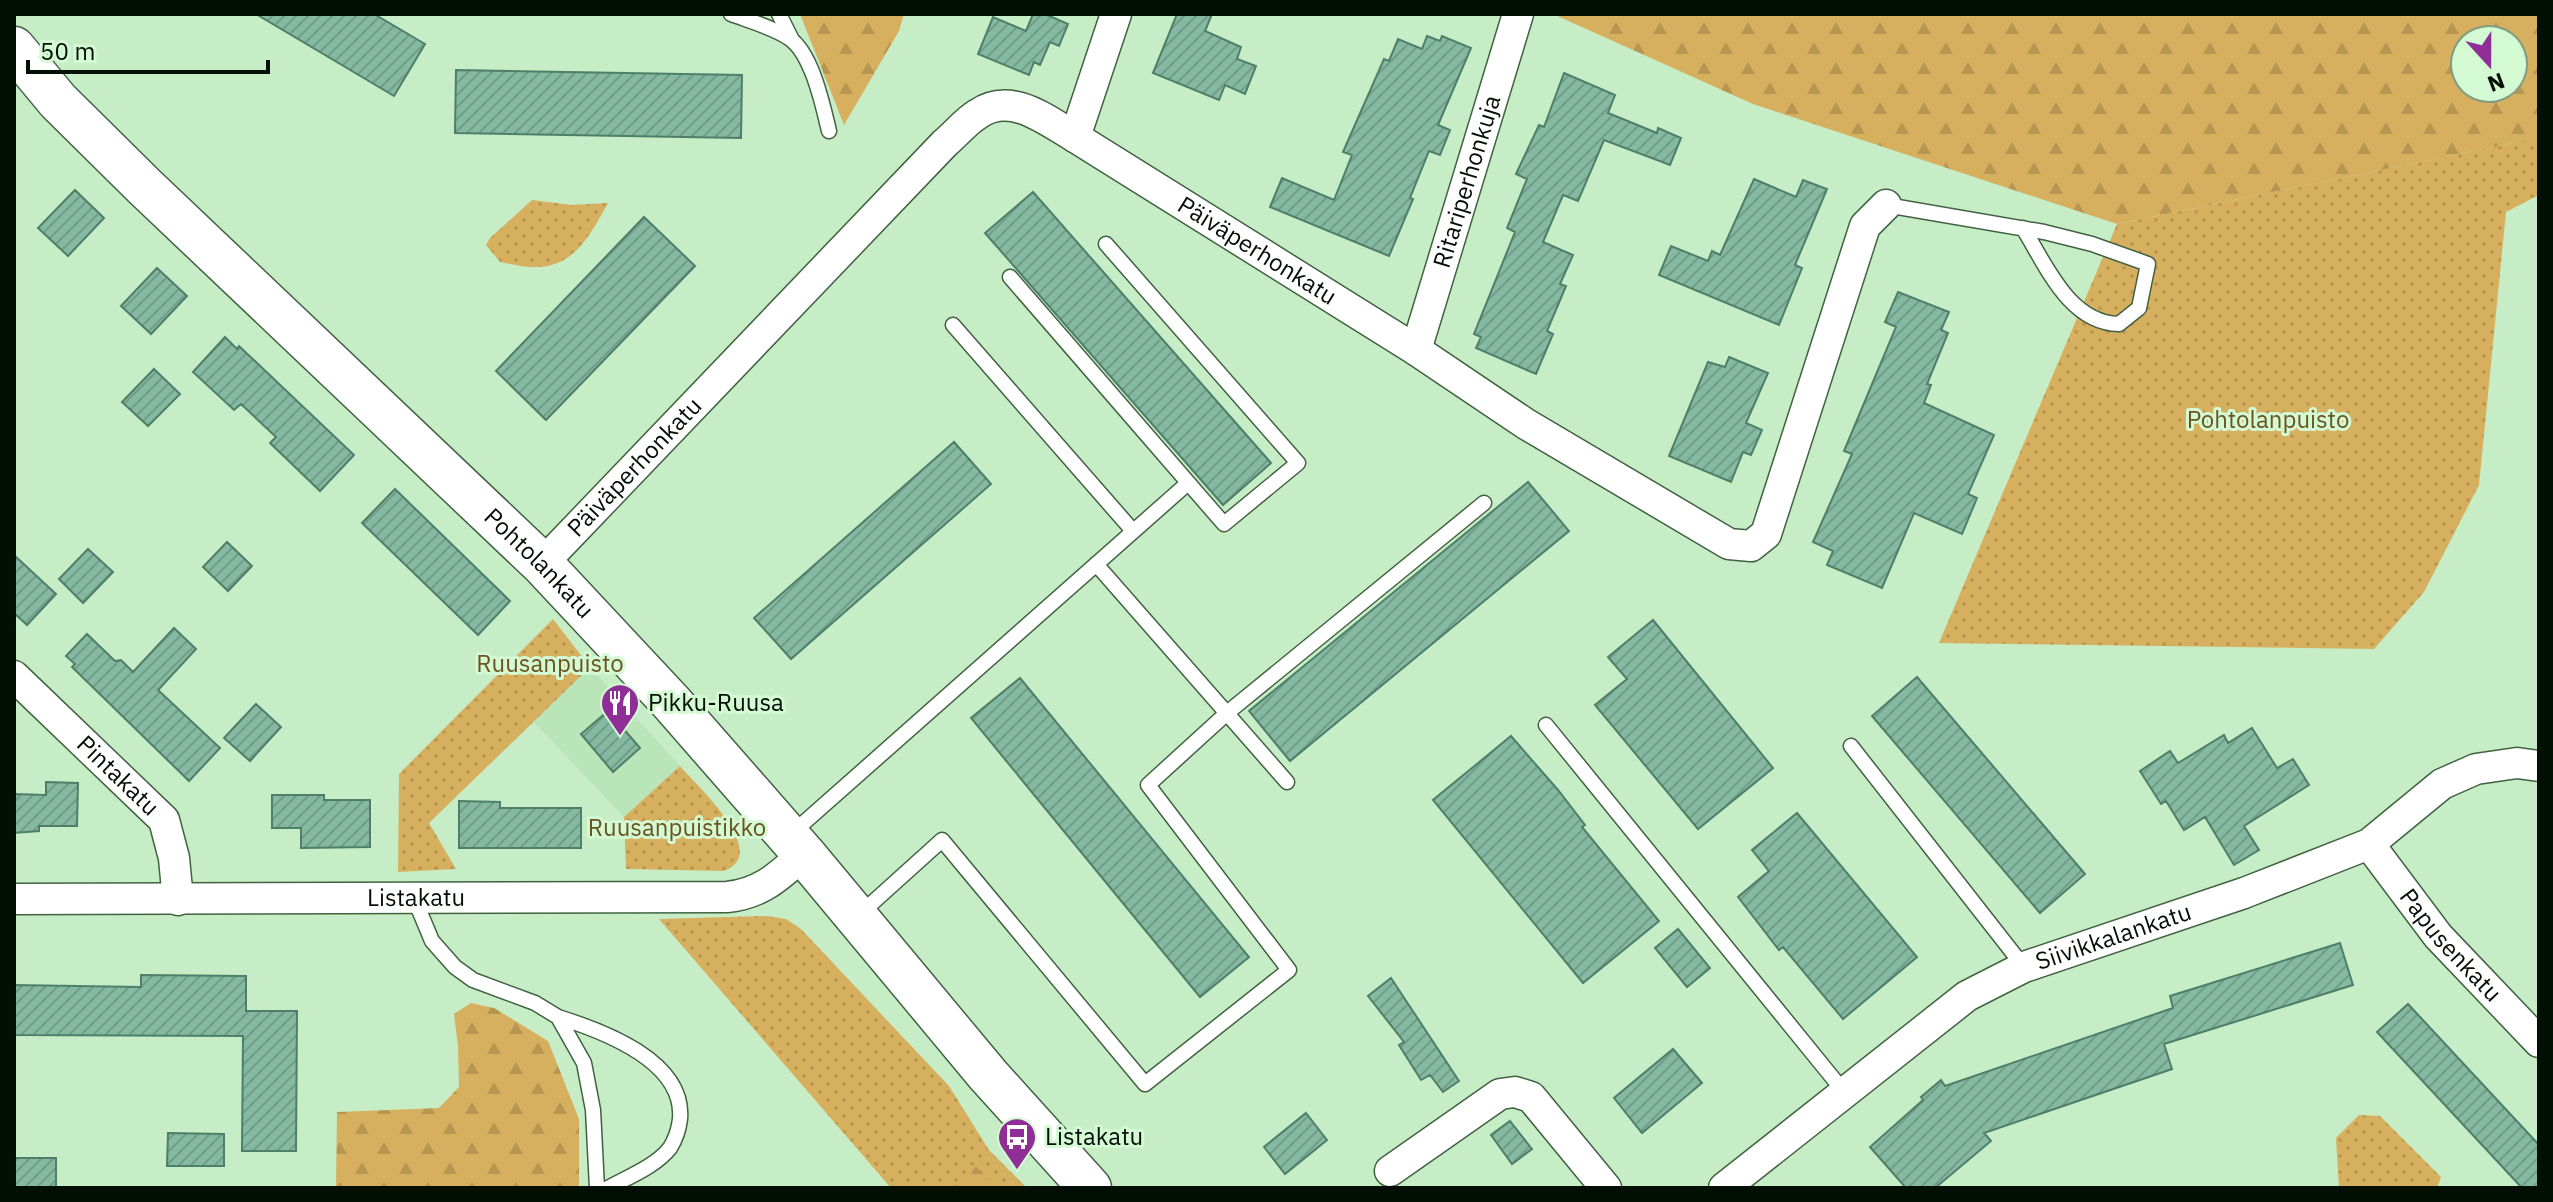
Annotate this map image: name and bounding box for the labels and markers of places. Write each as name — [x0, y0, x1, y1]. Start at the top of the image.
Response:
restaurant icon: Pikku-Ruusa — [599, 682, 641, 737]
place label: Pikku-Ruusa — [648, 686, 784, 718]
bus stop icon: Listakatu — [996, 1116, 1038, 1171]
place label: Listakatu — [1045, 1120, 1143, 1152]

